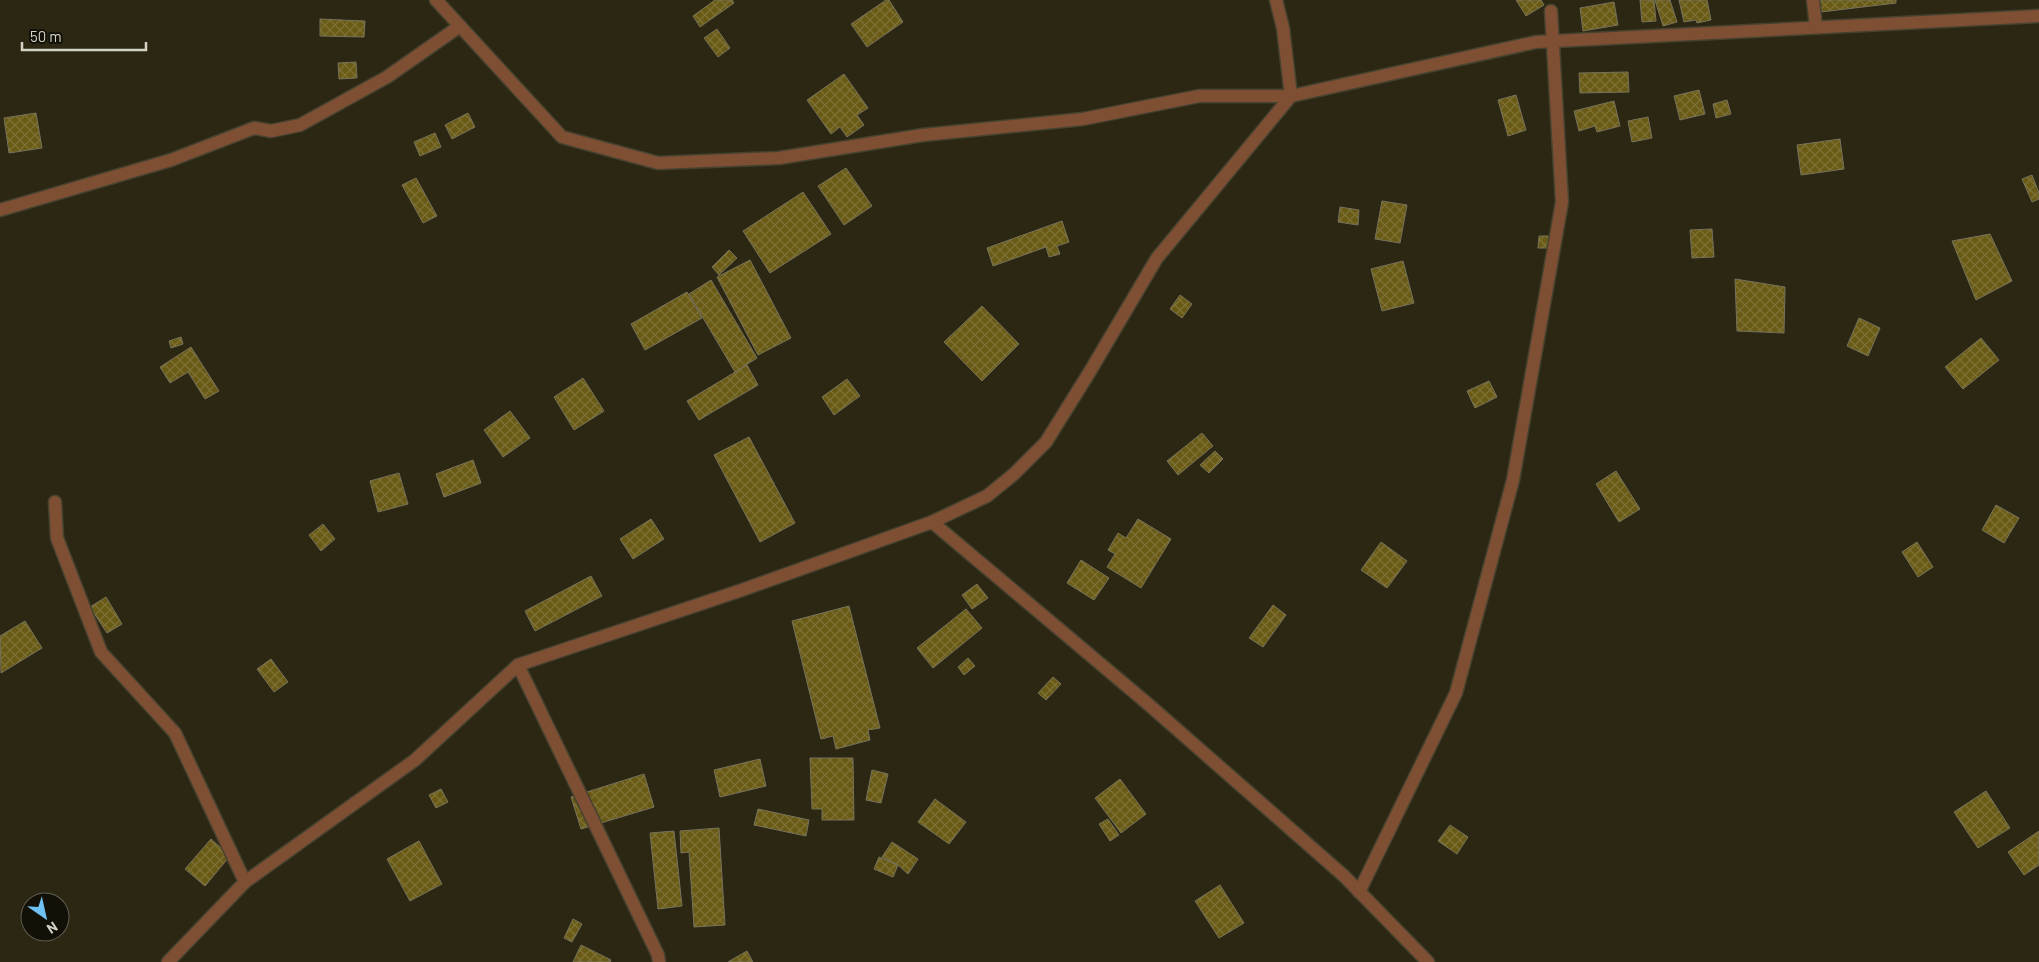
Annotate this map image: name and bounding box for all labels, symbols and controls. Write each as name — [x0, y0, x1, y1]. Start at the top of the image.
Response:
scale bar — [22, 20, 146, 52]
text: 50 m — [30, 27, 62, 45]
north arrow — [20, 892, 70, 942]
text: N — [44, 919, 61, 938]

